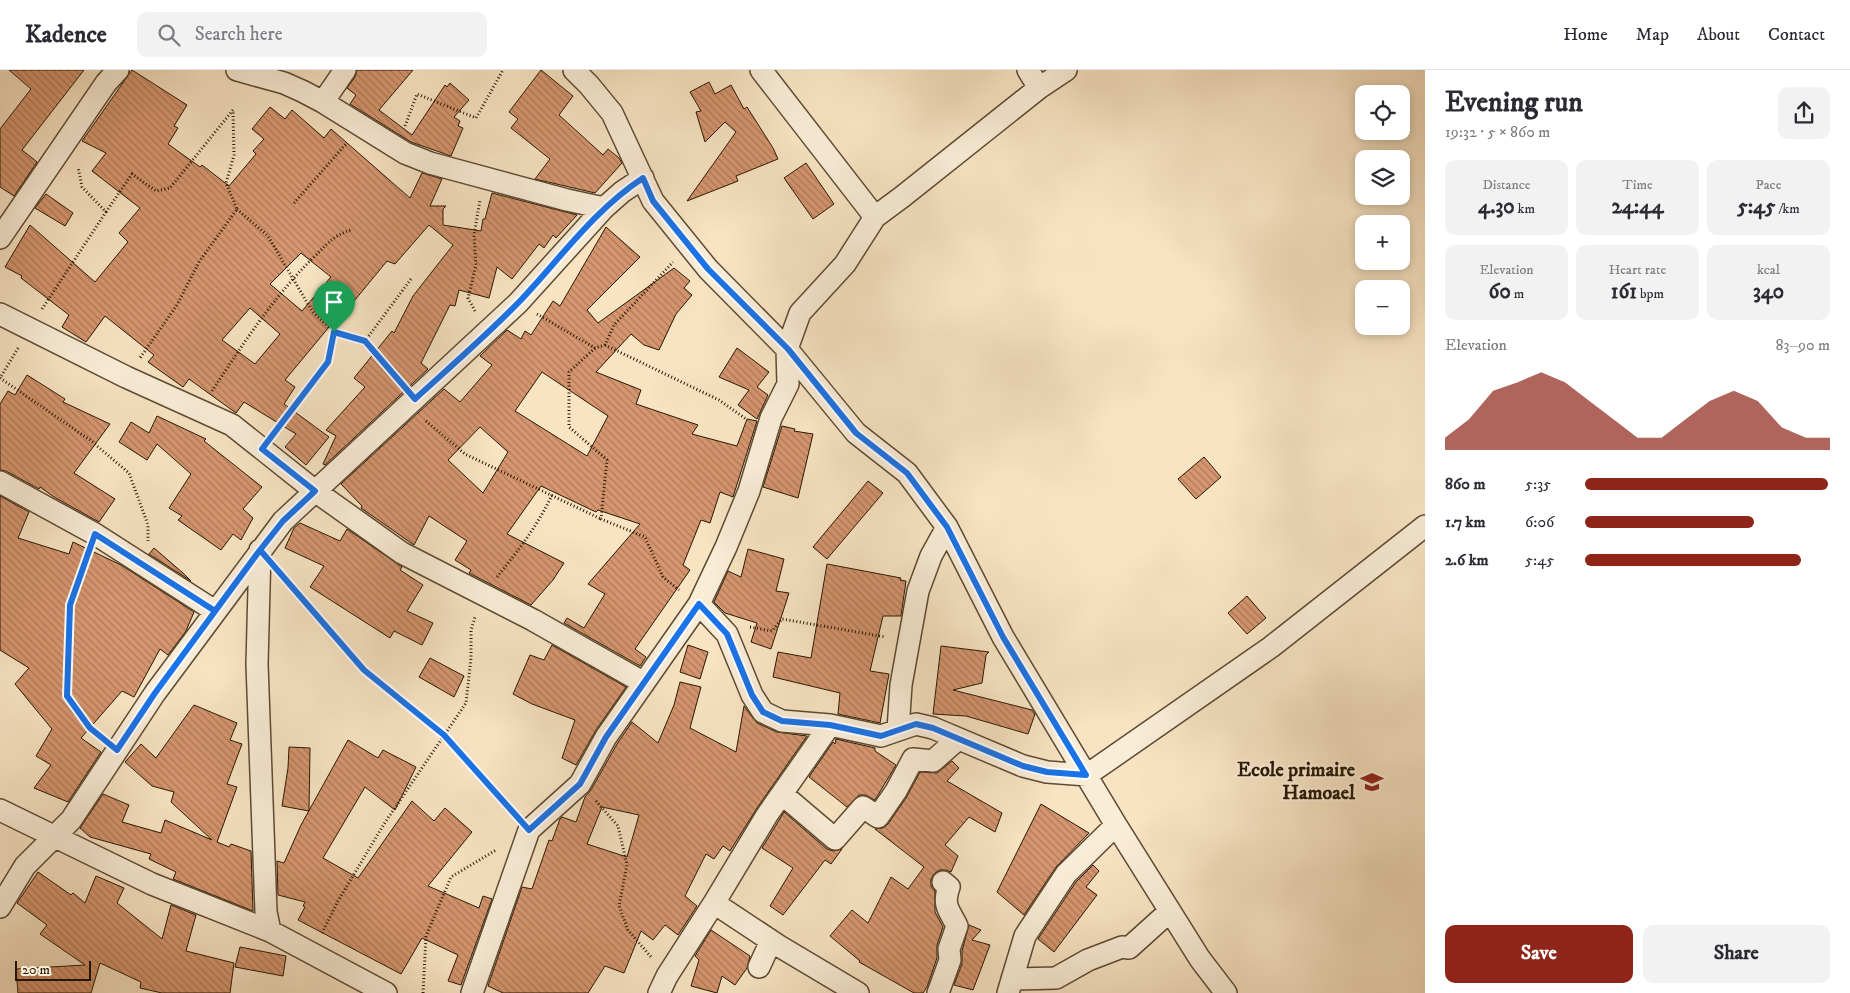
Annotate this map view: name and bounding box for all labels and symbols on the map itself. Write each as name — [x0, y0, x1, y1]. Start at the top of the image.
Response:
pin — [313, 281, 355, 332]
place label: Ecole primaire Hamoael — [1237, 758, 1356, 806]
school or university icon: Ecole primaire Hamoael — [1359, 769, 1385, 795]
scale bar — [15, 958, 91, 981]

